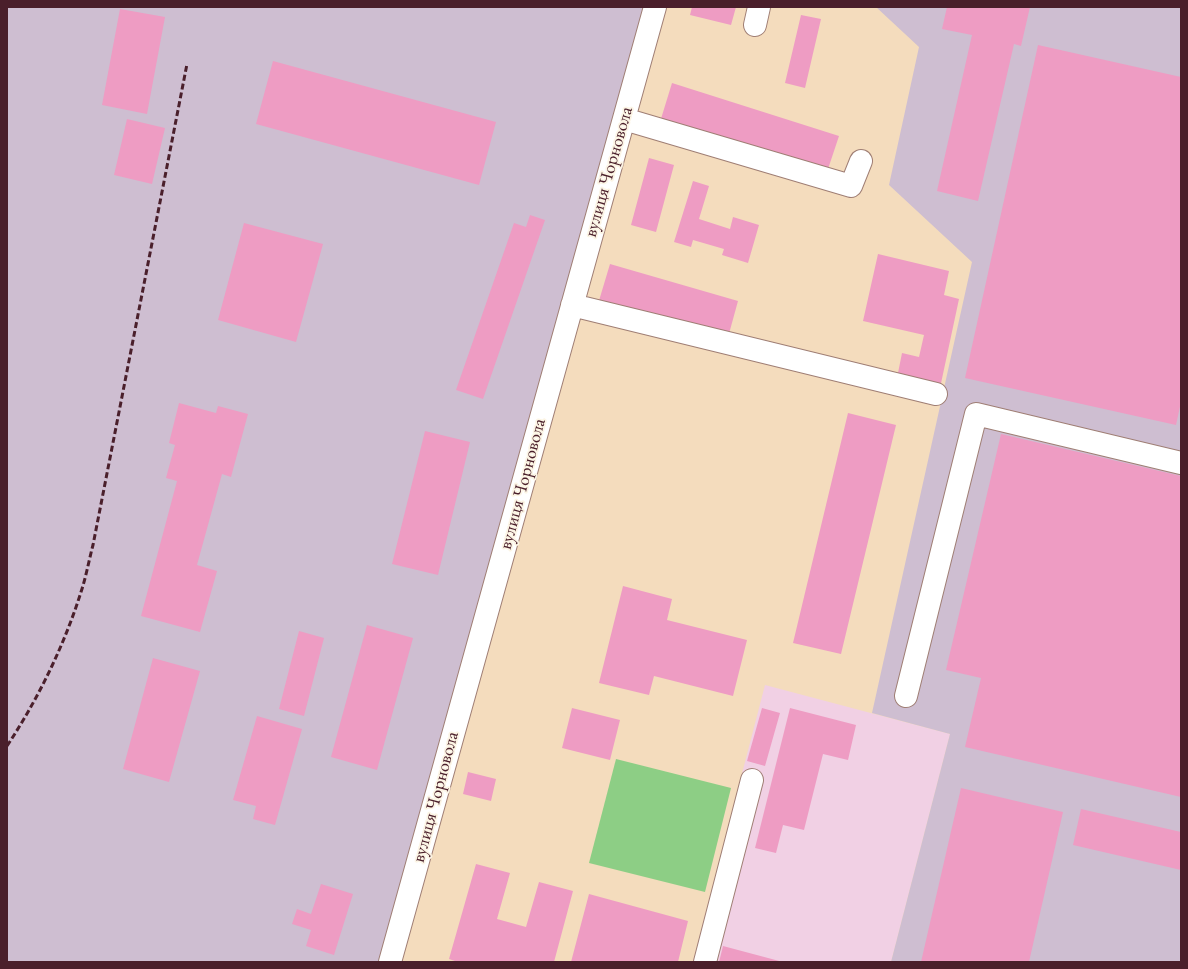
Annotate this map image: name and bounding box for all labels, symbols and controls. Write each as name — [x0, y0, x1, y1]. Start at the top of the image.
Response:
street label: вулиця Чорновола — [580, 104, 638, 240]
street label: вулиця Чорновола — [495, 416, 551, 552]
street label: вулиця Чорновола — [408, 729, 464, 865]

